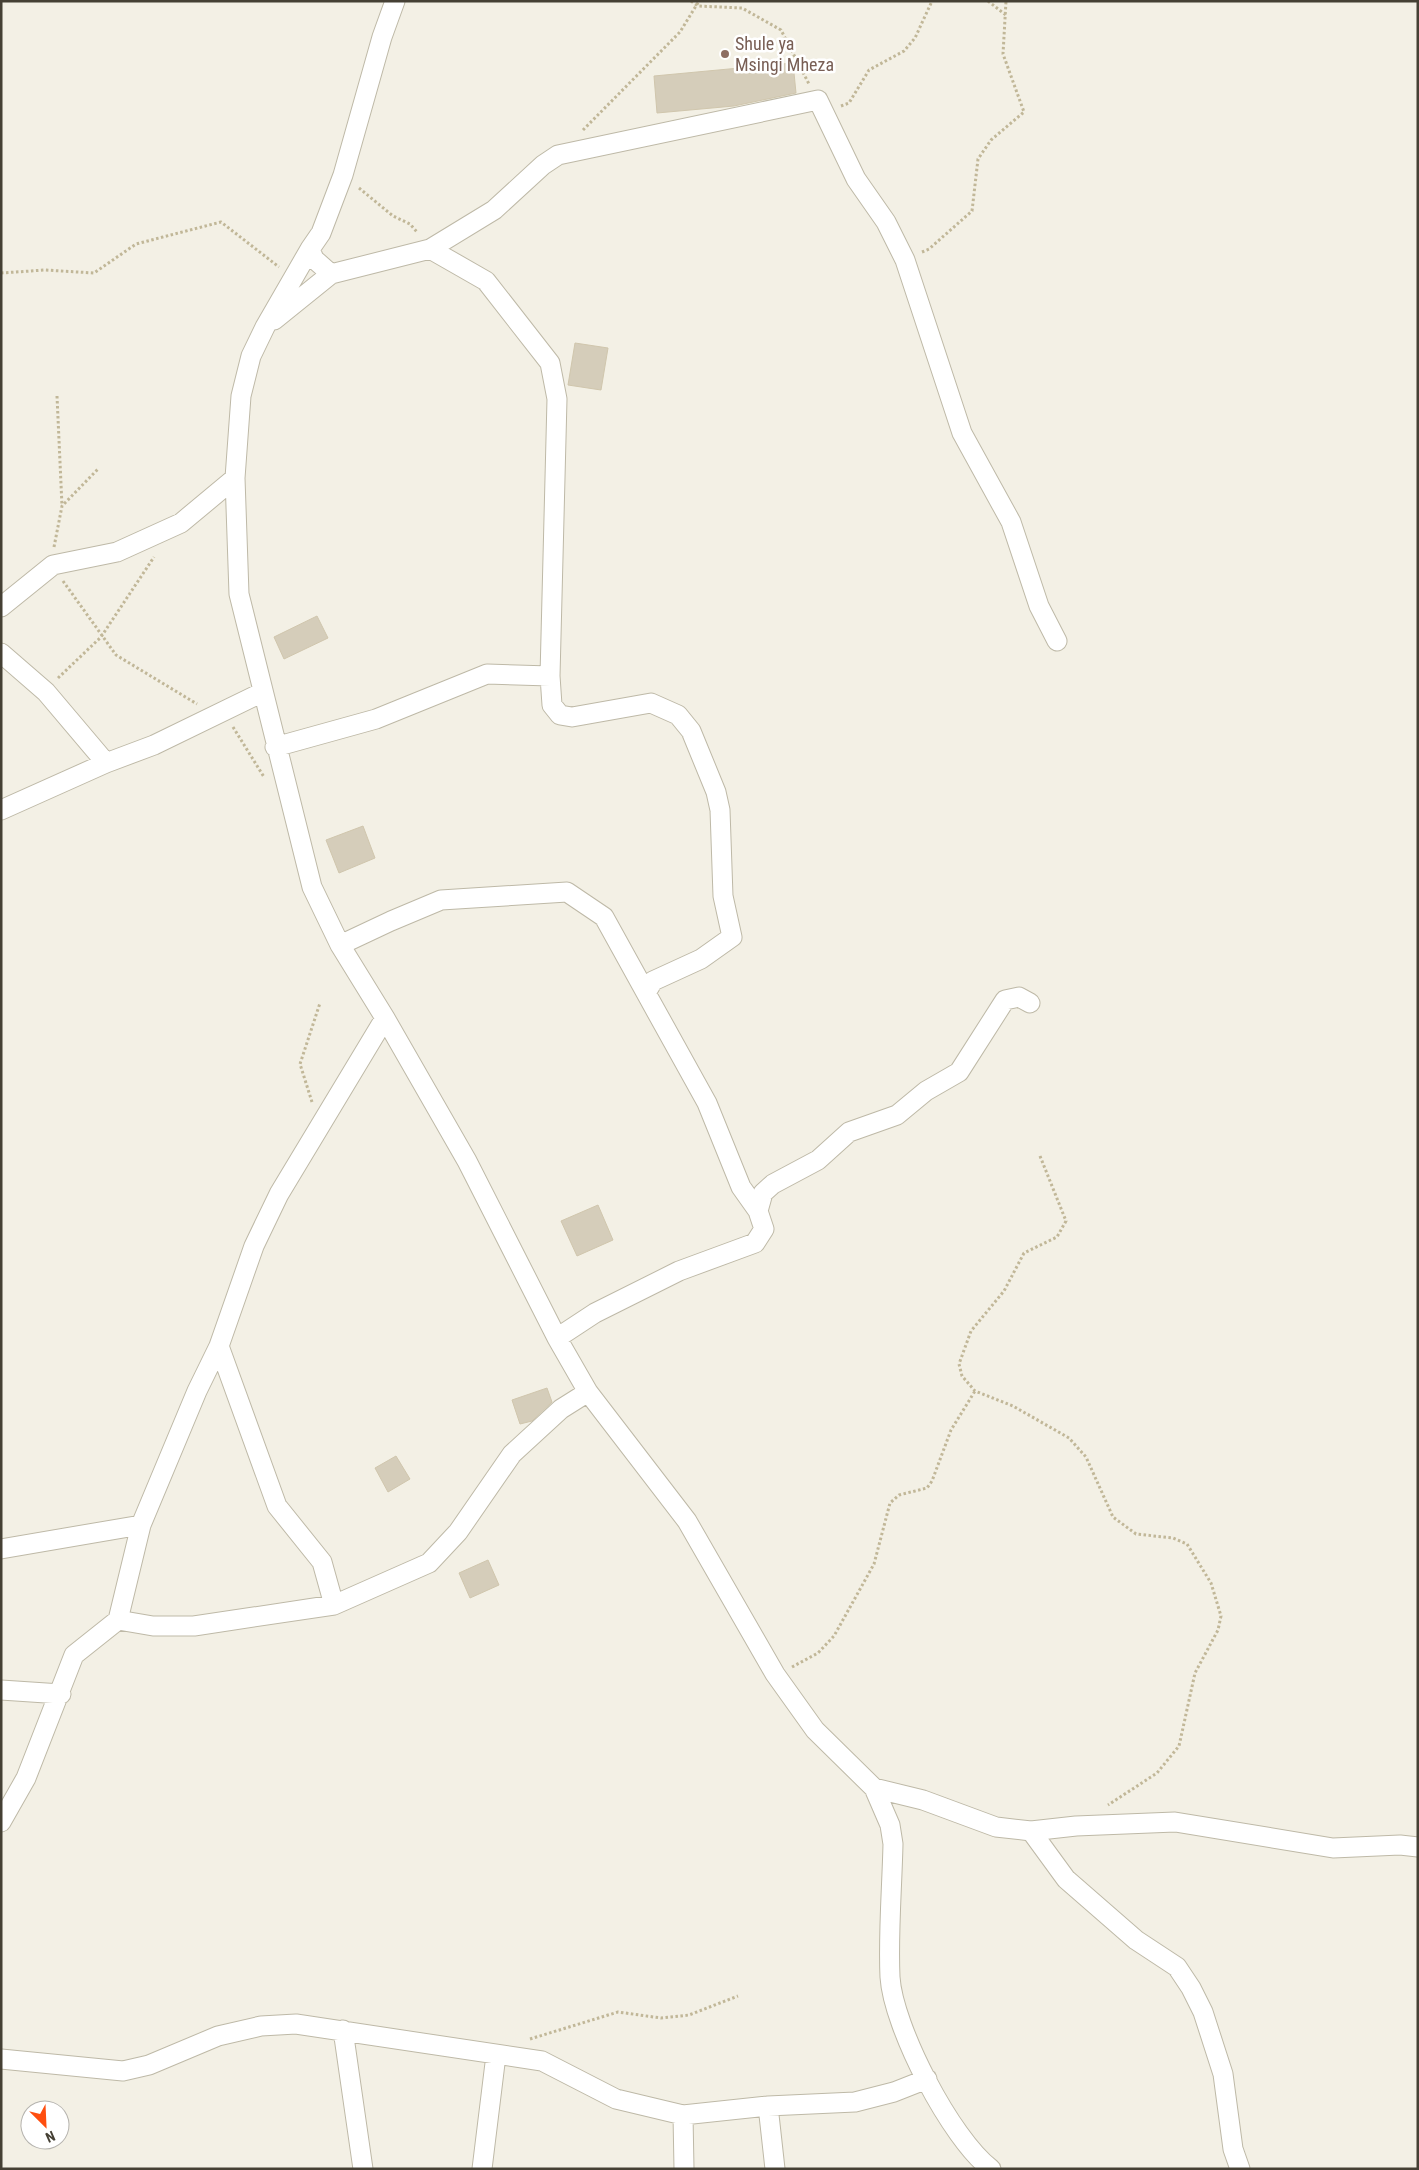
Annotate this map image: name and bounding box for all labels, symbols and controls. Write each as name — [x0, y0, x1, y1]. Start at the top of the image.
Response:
place label: Shule ya Msingi Mheza — [735, 33, 834, 75]
marker: Shule ya Msingi Mheza — [719, 48, 731, 60]
north arrow — [20, 2100, 70, 2150]
text: N — [43, 2128, 57, 2146]

